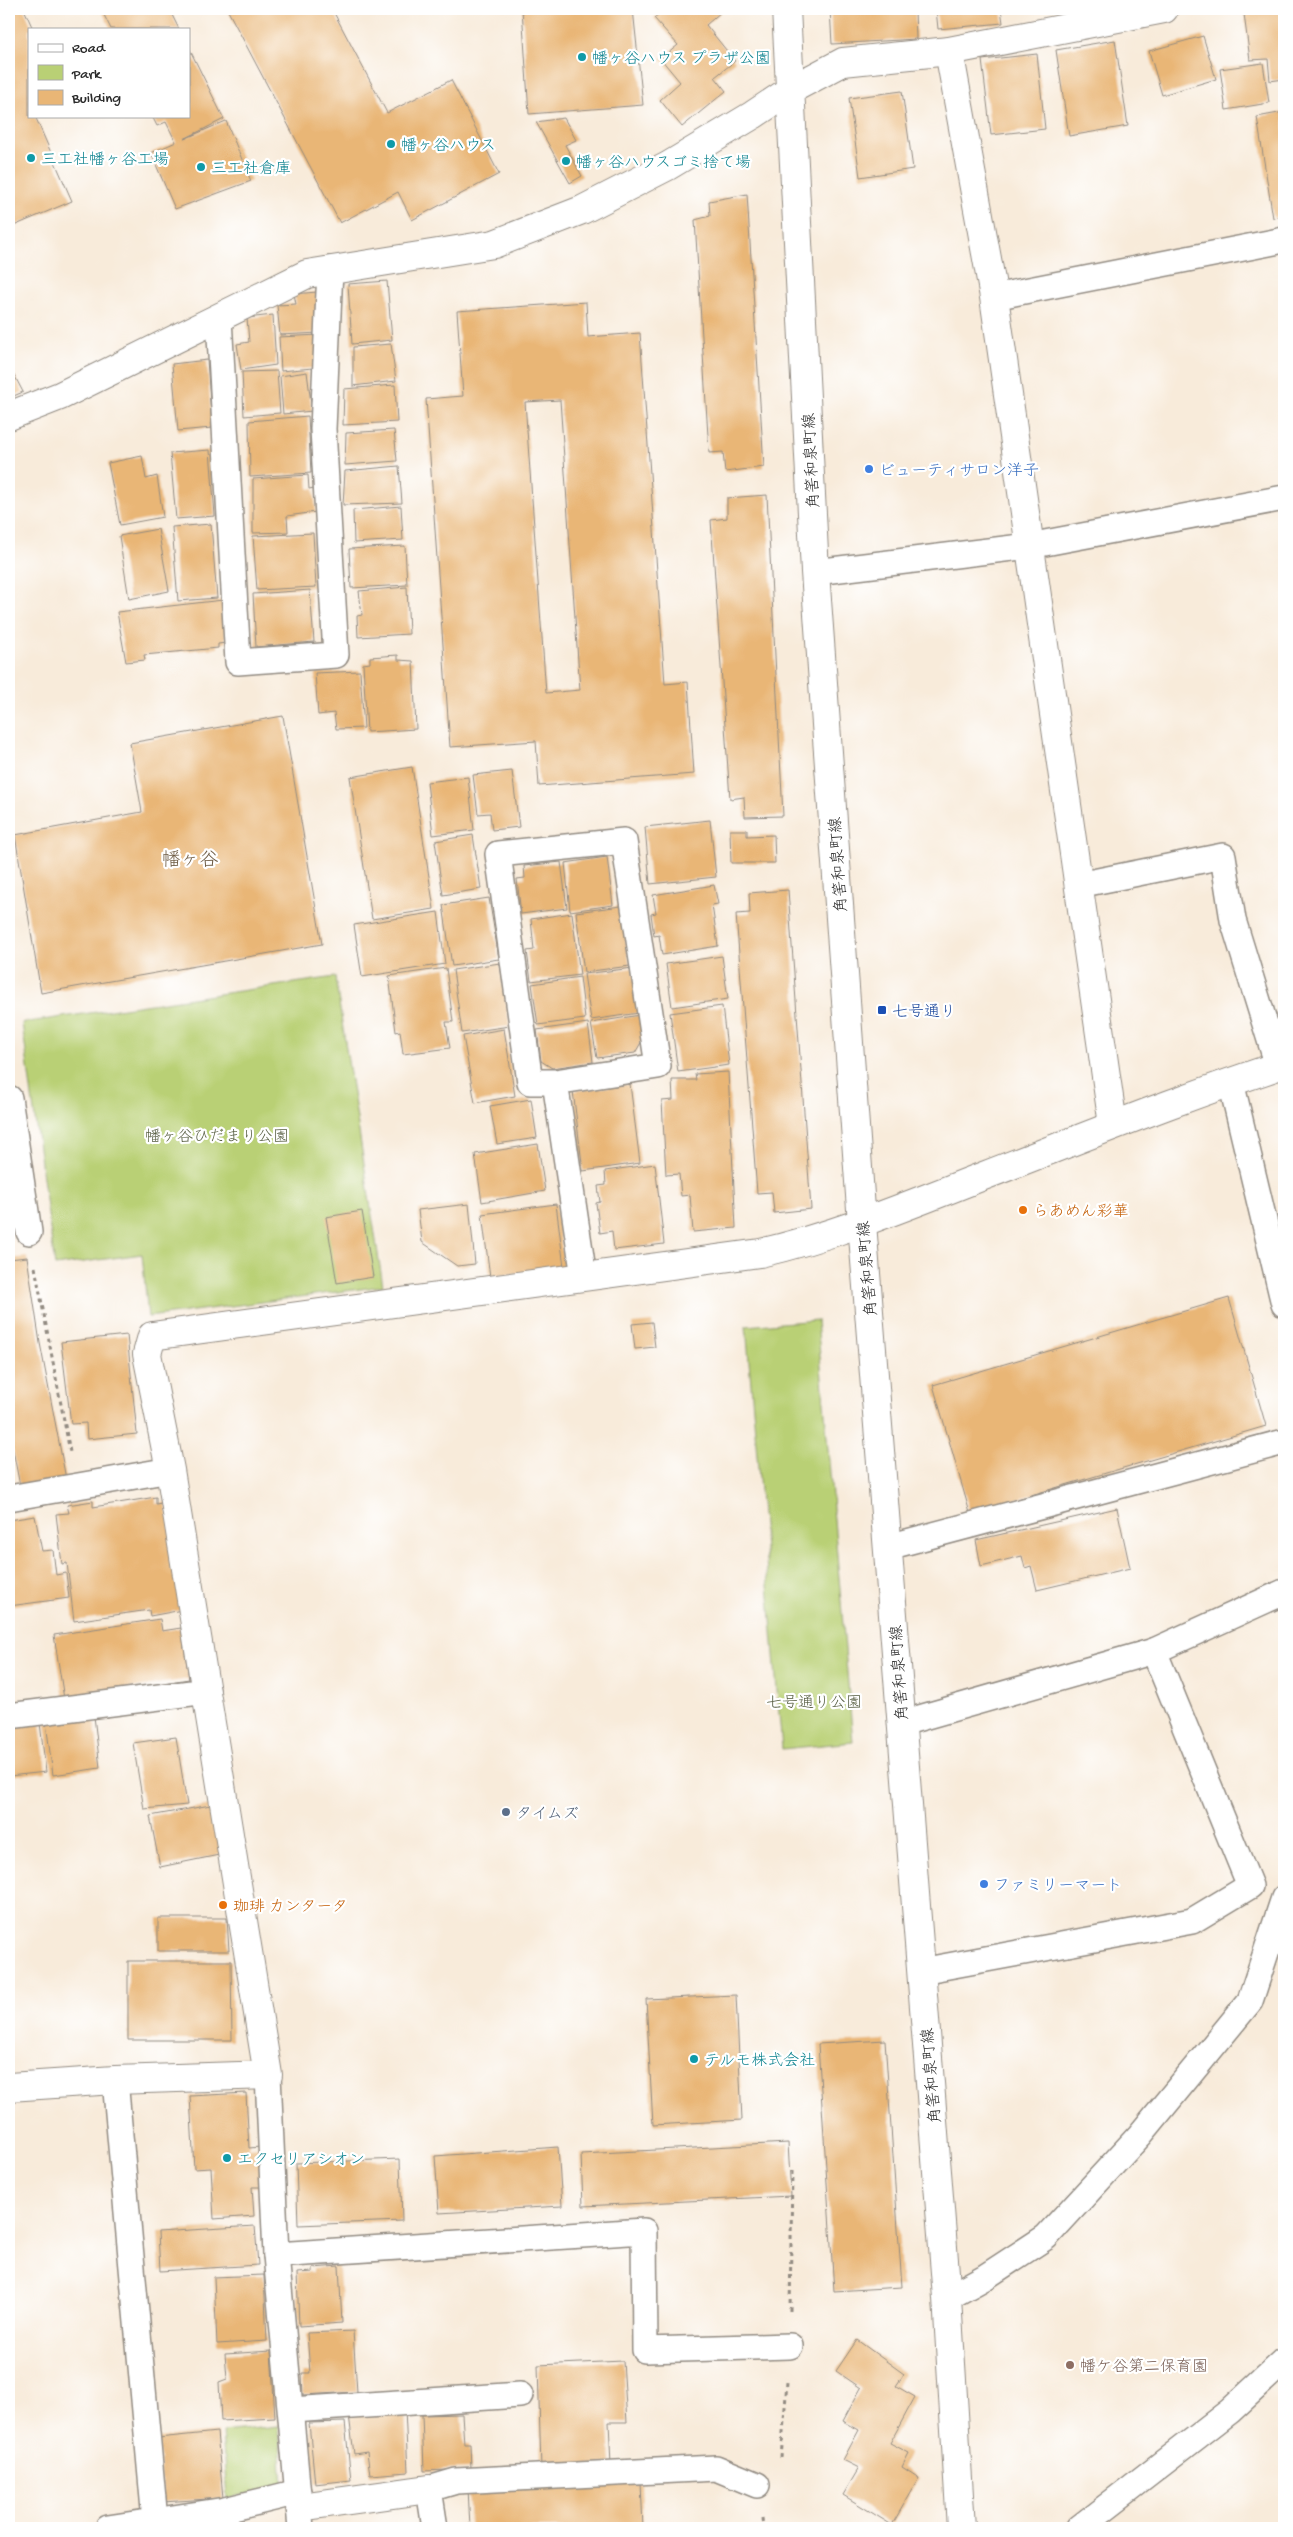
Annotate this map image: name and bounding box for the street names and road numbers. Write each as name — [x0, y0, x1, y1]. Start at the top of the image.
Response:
street label: 角筈和泉町線 — [799, 412, 825, 509]
street label: 角筈和泉町線 — [826, 816, 853, 913]
street label: 角筈和泉町線 — [854, 1220, 883, 1318]
street label: 角筈和泉町線 — [887, 1624, 914, 1721]
street label: 角筈和泉町線 — [918, 2027, 947, 2125]

